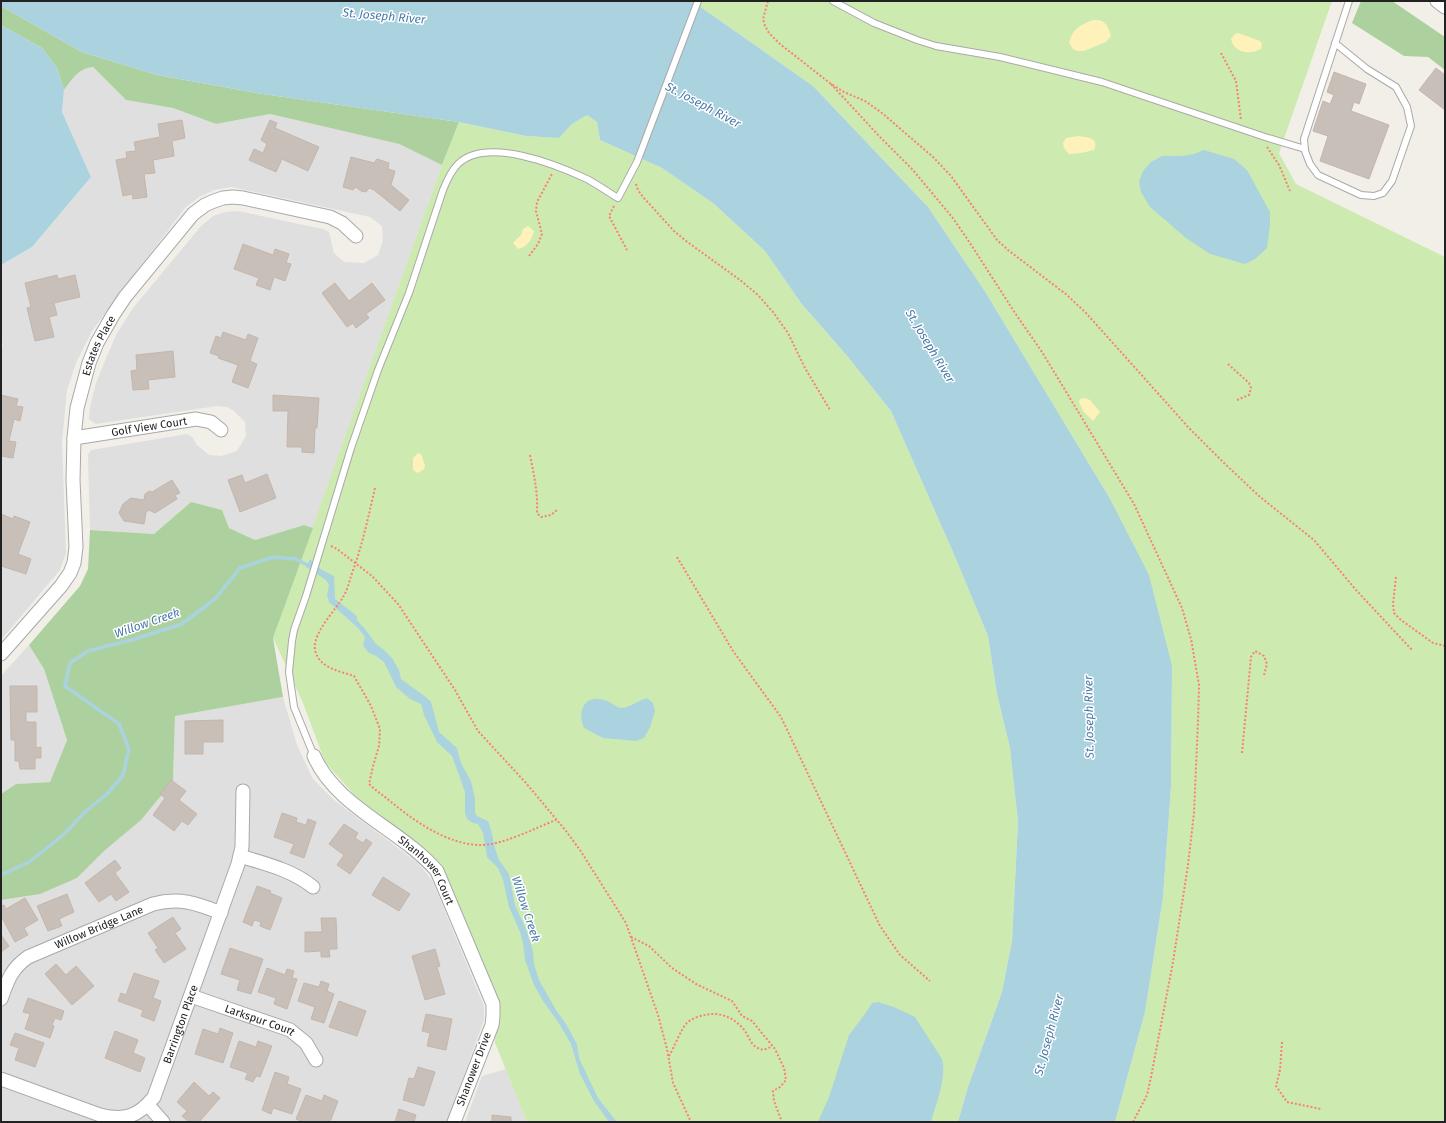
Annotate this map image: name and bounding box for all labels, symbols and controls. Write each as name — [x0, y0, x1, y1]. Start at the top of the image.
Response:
water label: St. Joseph River — [341, 5, 426, 27]
water label: St. Joseph River — [662, 79, 743, 131]
water label: St. Joseph River — [902, 306, 958, 386]
street label: Estates Place — [79, 313, 118, 377]
street label: Golf View Court — [110, 414, 188, 439]
water label: Willow Creek — [112, 605, 182, 641]
water label: St. Joseph River — [1081, 675, 1097, 760]
street label: Shanhower Court — [396, 833, 457, 907]
water label: Willow Creek — [509, 874, 543, 944]
street label: Willow Bridge Lane — [53, 902, 145, 951]
street label: Barrington Place — [160, 983, 200, 1065]
water label: St. Joseph River — [1031, 993, 1067, 1078]
street label: Larkspur Court — [223, 1002, 298, 1038]
street label: Shanower Drive — [454, 1030, 494, 1108]

